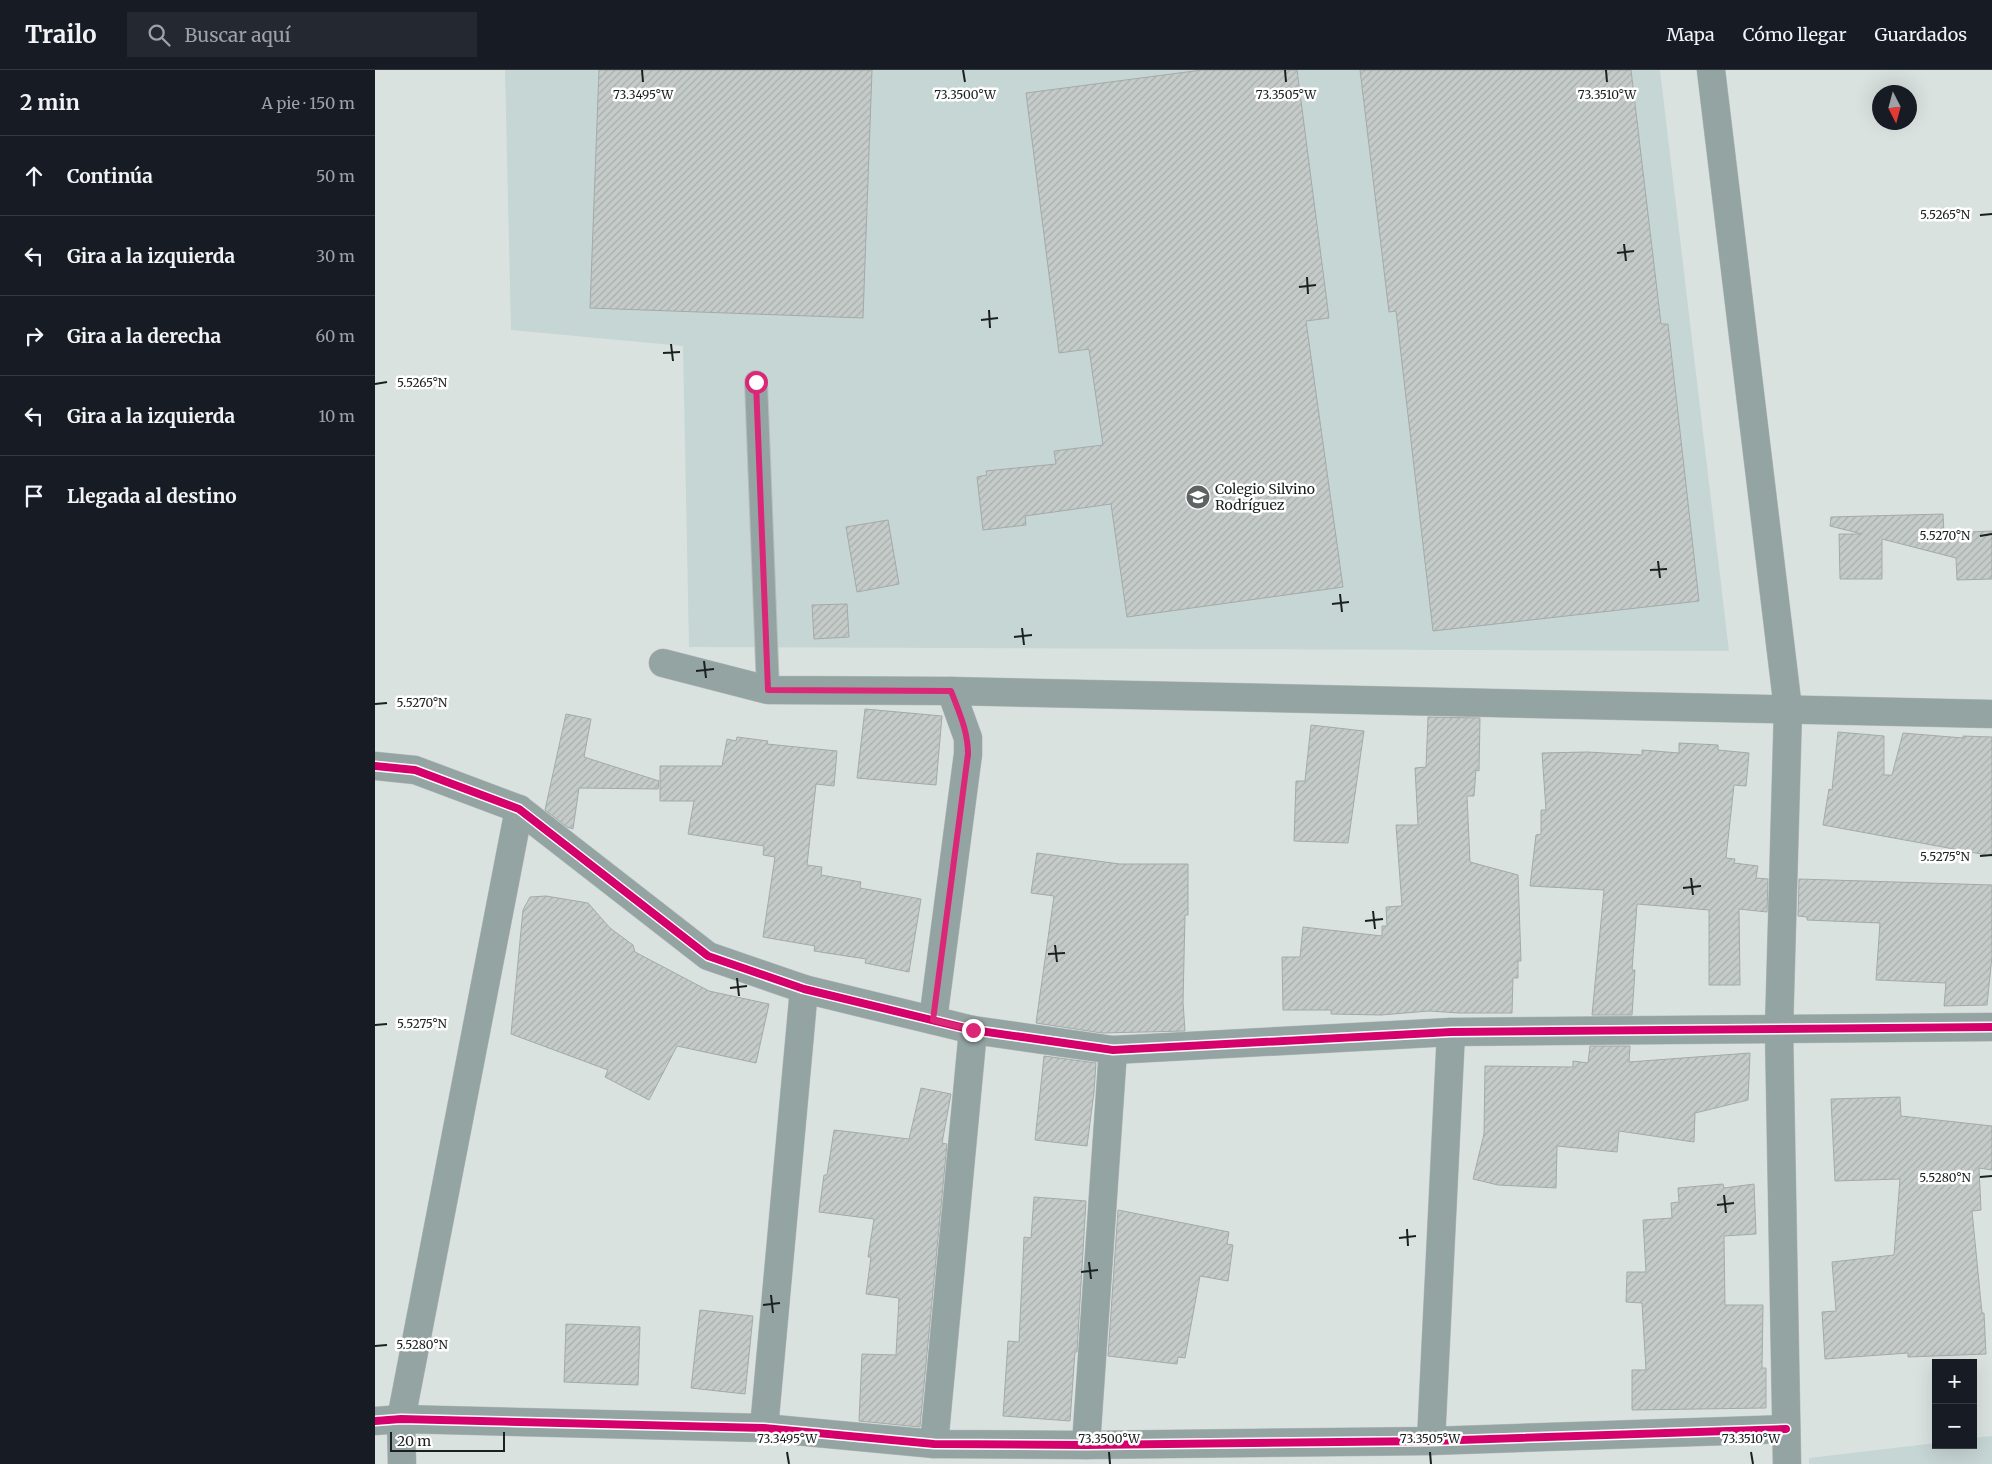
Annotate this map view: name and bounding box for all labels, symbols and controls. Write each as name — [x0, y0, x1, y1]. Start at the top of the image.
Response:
search box — [127, 12, 477, 57]
text: Trailo — [25, 19, 97, 50]
icon: search — [145, 21, 173, 49]
text: Buscar aquí — [185, 23, 291, 47]
text: Mapa — [1666, 23, 1715, 46]
text: Cómo llegar — [1743, 23, 1846, 46]
text: Guardados — [1874, 23, 1967, 46]
north arrow — [1872, 85, 1917, 130]
text: 73.3495°W — [613, 87, 674, 102]
text: 73.3500°W — [934, 87, 997, 102]
text: 73.3505°W — [1256, 87, 1317, 102]
text: 73.3510°W — [1578, 87, 1637, 102]
text: 2 min — [20, 89, 80, 116]
text: A pie · 150 m — [262, 93, 355, 113]
icon: ahead — [20, 162, 48, 190]
text: Continúa — [67, 164, 153, 188]
text: 50 m — [316, 166, 355, 186]
text: 5.5265°N — [1920, 207, 1971, 222]
icon: left — [20, 242, 48, 270]
text: Gira a la izquierda — [67, 244, 235, 268]
text: 30 m — [316, 246, 355, 266]
icon: right — [20, 322, 48, 350]
text: Gira a la derecha — [67, 324, 221, 348]
text: 60 m — [315, 326, 355, 346]
route start — [745, 371, 768, 394]
text: 5.5265°N — [397, 375, 448, 390]
icon: left — [20, 402, 48, 430]
text: Gira a la izquierda — [67, 404, 235, 428]
text: 10 m — [318, 406, 355, 426]
place label: Colegio Silvino Rodríguez — [1215, 480, 1315, 514]
icon: arrive — [20, 482, 48, 510]
text: Llegada al destino — [67, 484, 237, 508]
school or university icon: Colegio Silvino Rodríguez — [1185, 484, 1211, 510]
text: 5.5270°N — [1920, 528, 1971, 543]
text: 5.5270°N — [397, 695, 448, 710]
text: 5.5275°N — [1920, 849, 1971, 864]
text: 5.5275°N — [397, 1016, 448, 1031]
route end — [962, 1019, 985, 1042]
text: 5.5280°N — [1919, 1170, 1972, 1185]
text: 5.5280°N — [396, 1337, 449, 1352]
map controls — [1932, 1359, 1977, 1449]
button: + — [1932, 1359, 1977, 1404]
button: − — [1932, 1404, 1977, 1449]
scale bar — [390, 1429, 505, 1452]
text: 73.3495°W — [757, 1431, 818, 1446]
text: 73.3500°W — [1078, 1431, 1141, 1446]
text: 73.3505°W — [1400, 1431, 1461, 1446]
text: 73.3510°W — [1722, 1431, 1781, 1446]
text: 20 m — [397, 1432, 431, 1450]

